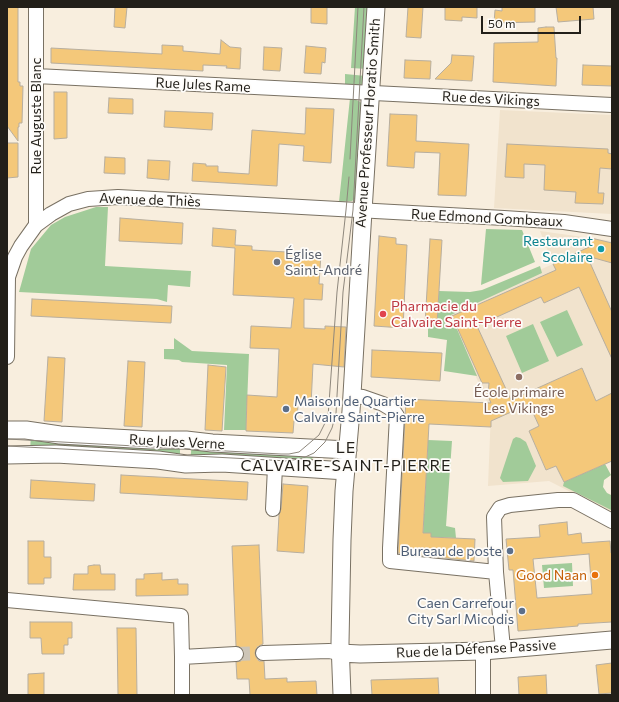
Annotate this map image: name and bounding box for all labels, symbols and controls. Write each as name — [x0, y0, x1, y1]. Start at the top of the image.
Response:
scale bar — [483, 8, 583, 34]
text: 50 m — [488, 16, 516, 30]
street label: Avenue Professeur Horatio Smith — [352, 18, 384, 228]
street label: Rue Auguste Blanc — [28, 58, 44, 174]
street label: Rue Jules Rame — [155, 74, 251, 96]
street label: Rue des Vikings — [442, 88, 540, 110]
street label: Avenue de Thiès — [99, 190, 201, 210]
street label: Rue Edmond Gombeaux — [411, 206, 563, 230]
place label: Restaurant Scolaire — [523, 233, 593, 266]
marker: Restaurant Scolaire — [596, 244, 606, 254]
place label: Église Saint-André — [285, 246, 362, 278]
marker: Église Saint-André — [272, 257, 282, 267]
place label: Pharmacie du Calvaire Saint-Pierre — [391, 298, 522, 330]
marker: Pharmacie du Calvaire Saint-Pierre — [378, 309, 388, 319]
marker: École primaire Les Vikings — [514, 372, 524, 382]
place label: École primaire Les Vikings — [474, 384, 564, 416]
place label: Maison de Quartier Calvaire Saint-Pierre — [294, 393, 425, 426]
marker: Maison de Quartier Calvaire Saint-Pierre — [281, 404, 291, 414]
street label: Rue Jules Verne — [129, 431, 225, 453]
district label: LE CALVAIRE-SAINT-PIERRE — [240, 438, 452, 476]
place label: Bureau de poste — [401, 543, 502, 559]
marker: Bureau de poste — [505, 546, 515, 556]
place label: Good Naan — [516, 567, 587, 583]
marker: Good Naan — [590, 570, 600, 580]
place label: Caen Carrefour City Sarl Micodis — [407, 595, 514, 628]
marker: Caen Carrefour City Sarl Micodis — [517, 606, 527, 616]
street label: Rue de la Défense Passive — [396, 636, 556, 662]

